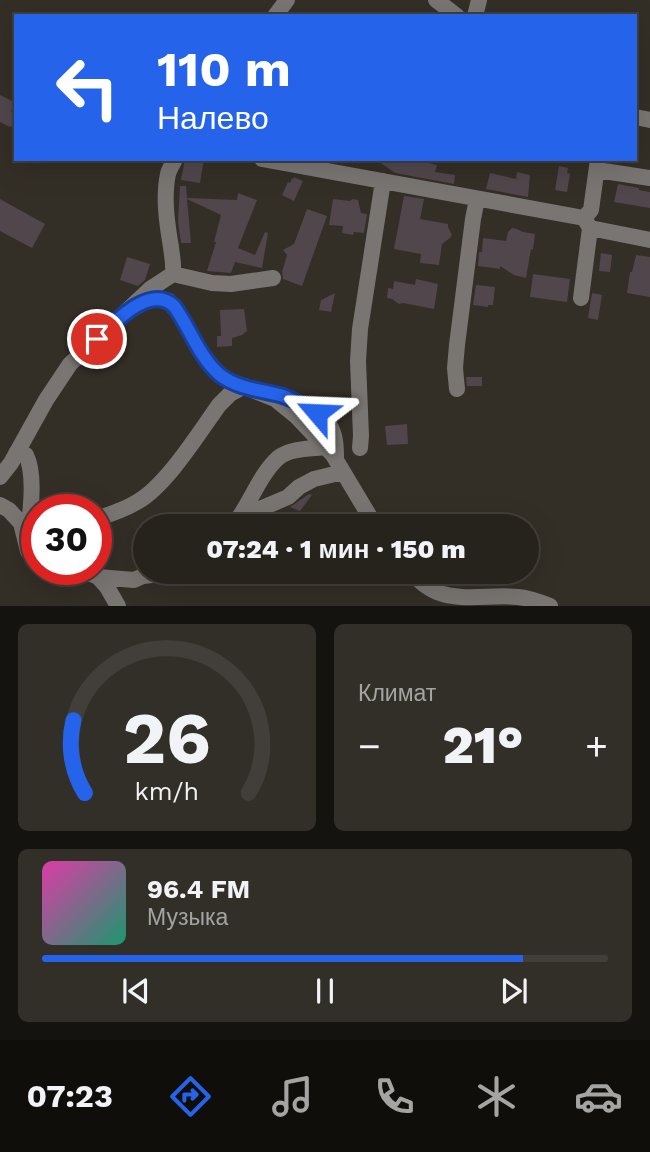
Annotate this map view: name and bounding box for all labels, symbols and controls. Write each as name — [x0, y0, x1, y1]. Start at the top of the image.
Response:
text: 110 m — [157, 40, 291, 98]
icon: left — [42, 42, 133, 133]
text: Налево — [157, 99, 269, 137]
pin — [67, 309, 127, 369]
icon: arrive — [78, 320, 116, 358]
position arrow — [280, 376, 354, 450]
speed limit sign: 30 — [21, 494, 112, 585]
text: 07:24 · 1 мин · 150 m — [206, 534, 466, 564]
text: Климат — [358, 680, 436, 707]
text: 26 — [123, 696, 211, 782]
text: 21° — [443, 715, 523, 776]
text: − — [358, 724, 381, 768]
text: + — [585, 724, 608, 768]
text: km/h — [135, 777, 199, 806]
text: 96.4 FM — [147, 874, 250, 904]
text: Музыка — [147, 904, 228, 931]
icon: previous — [117, 972, 155, 1010]
icon: pause — [306, 972, 344, 1010]
icon: next — [495, 972, 533, 1010]
icon: directions — [166, 1072, 215, 1121]
icon: music — [268, 1072, 317, 1121]
icon: phone — [370, 1072, 419, 1121]
icon: climate — [472, 1072, 521, 1121]
icon: car — [574, 1072, 623, 1121]
text: 07:23 — [27, 1077, 113, 1115]

